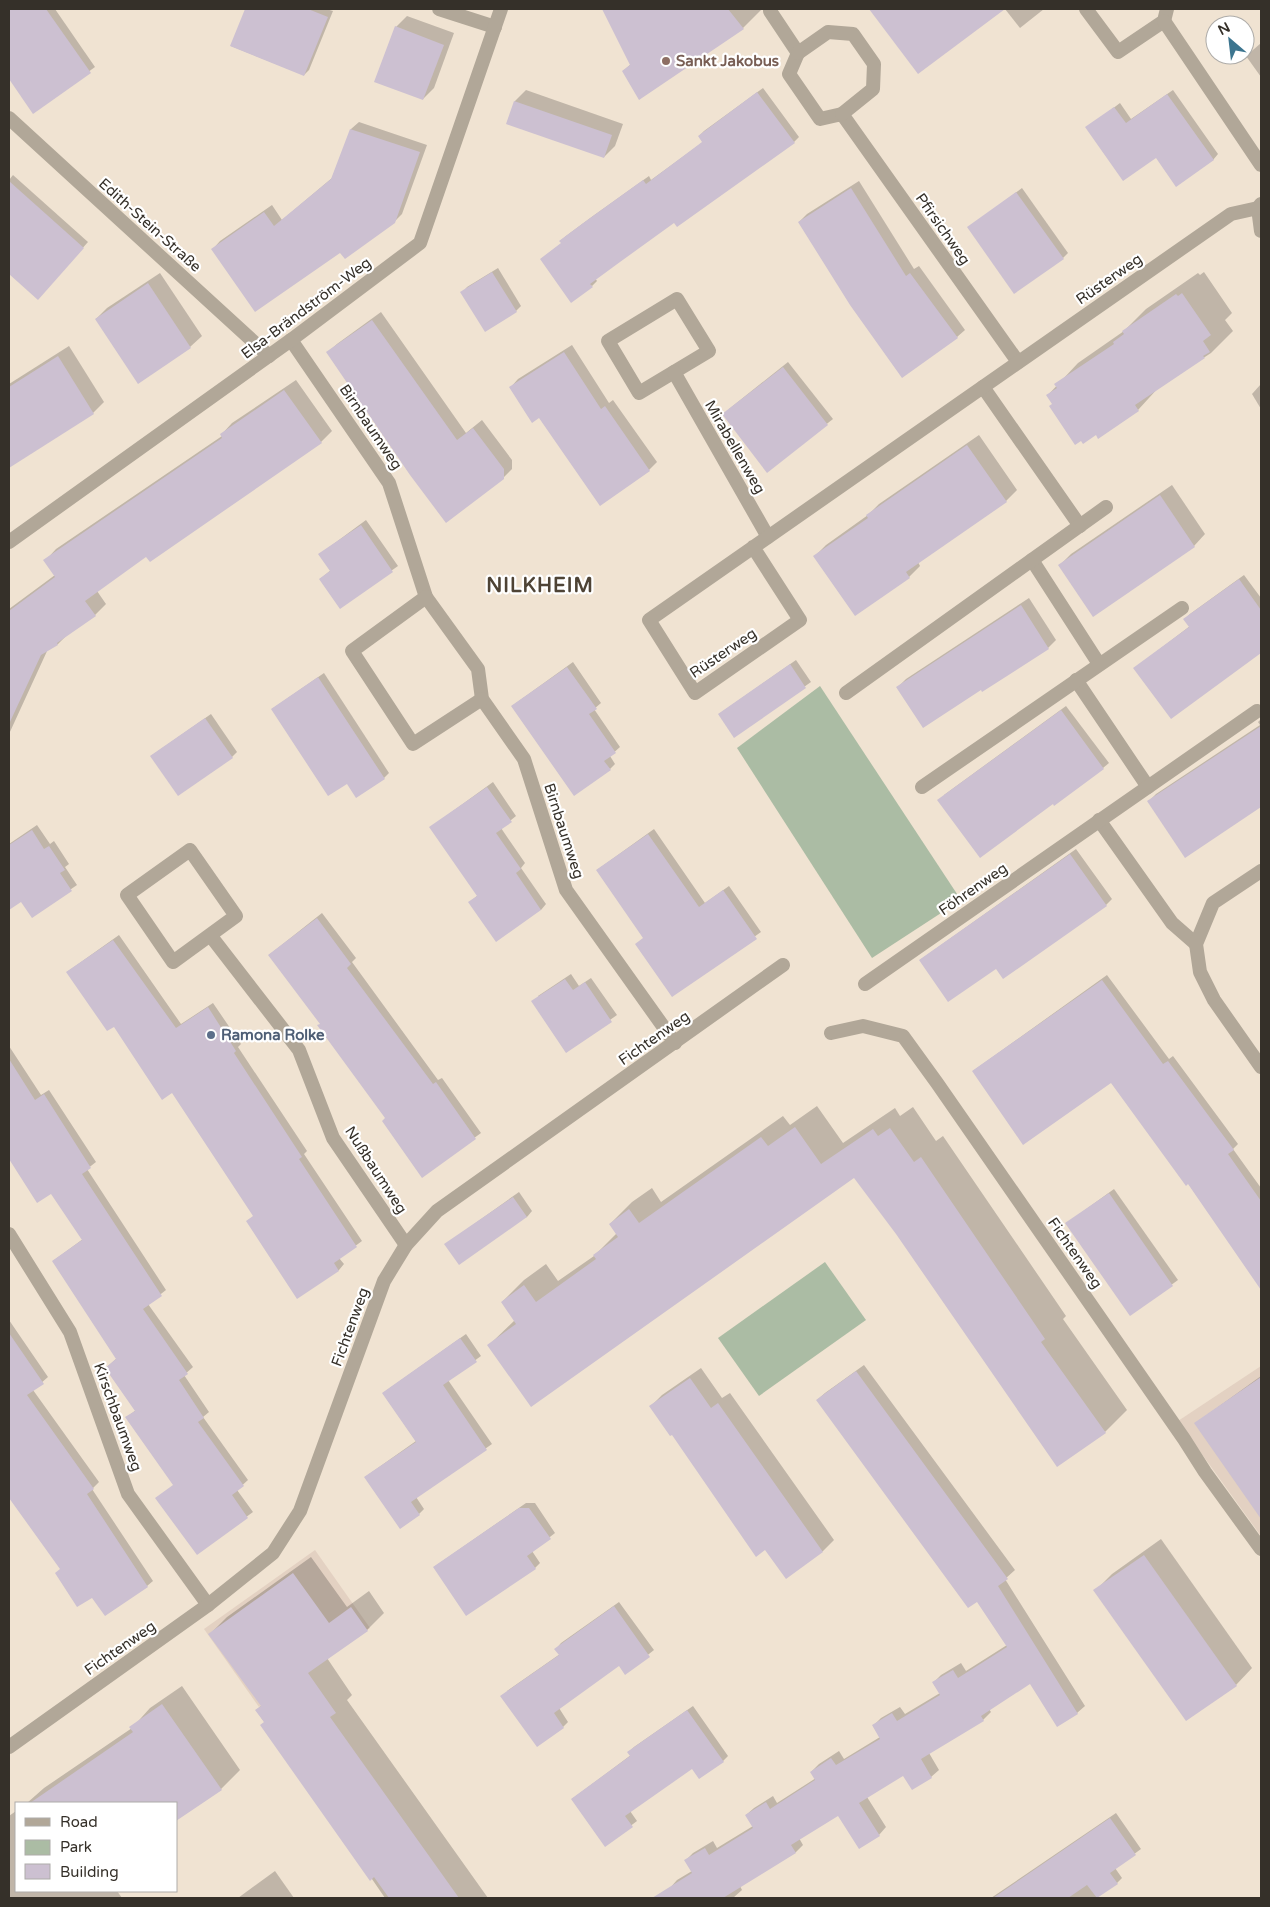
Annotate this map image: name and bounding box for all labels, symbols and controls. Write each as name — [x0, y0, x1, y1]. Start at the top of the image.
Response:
north arrow — [1205, 15, 1255, 65]
text: N — [1215, 19, 1233, 39]
place label: Sankt Jakobus — [676, 52, 779, 70]
marker: Sankt Jakobus — [660, 55, 672, 67]
street label: Edith-Stein-Straße — [95, 174, 205, 276]
street label: Pfirsichweg — [912, 190, 974, 268]
street label: Rüsterweg — [1072, 250, 1146, 308]
street label: Elsa-Brändström-Weg — [238, 253, 374, 363]
street label: Birnbaumweg — [336, 381, 406, 473]
street label: Mirabellenweg — [701, 397, 769, 497]
district label: NILKHEIM — [486, 574, 594, 598]
street label: Rüsterweg — [686, 624, 760, 682]
street label: Birnbaumweg — [540, 781, 588, 881]
street label: Föhrenweg — [935, 859, 1011, 919]
street label: Fichtenweg — [615, 1007, 693, 1069]
place label: Ramona Rolke — [221, 1026, 325, 1044]
marker: Ramona Rolke — [205, 1029, 217, 1041]
street label: Nußbaumweg — [341, 1123, 411, 1217]
street label: Fichtenweg — [1044, 1214, 1106, 1292]
street label: Fichtenweg — [327, 1285, 373, 1369]
street label: Kirschbaumweg — [90, 1360, 146, 1474]
street label: Fichtenweg — [81, 1617, 159, 1679]
legend — [15, 1802, 178, 1892]
text: Road — [60, 1813, 98, 1831]
text: Park — [60, 1838, 92, 1856]
text: Building — [60, 1863, 119, 1881]

